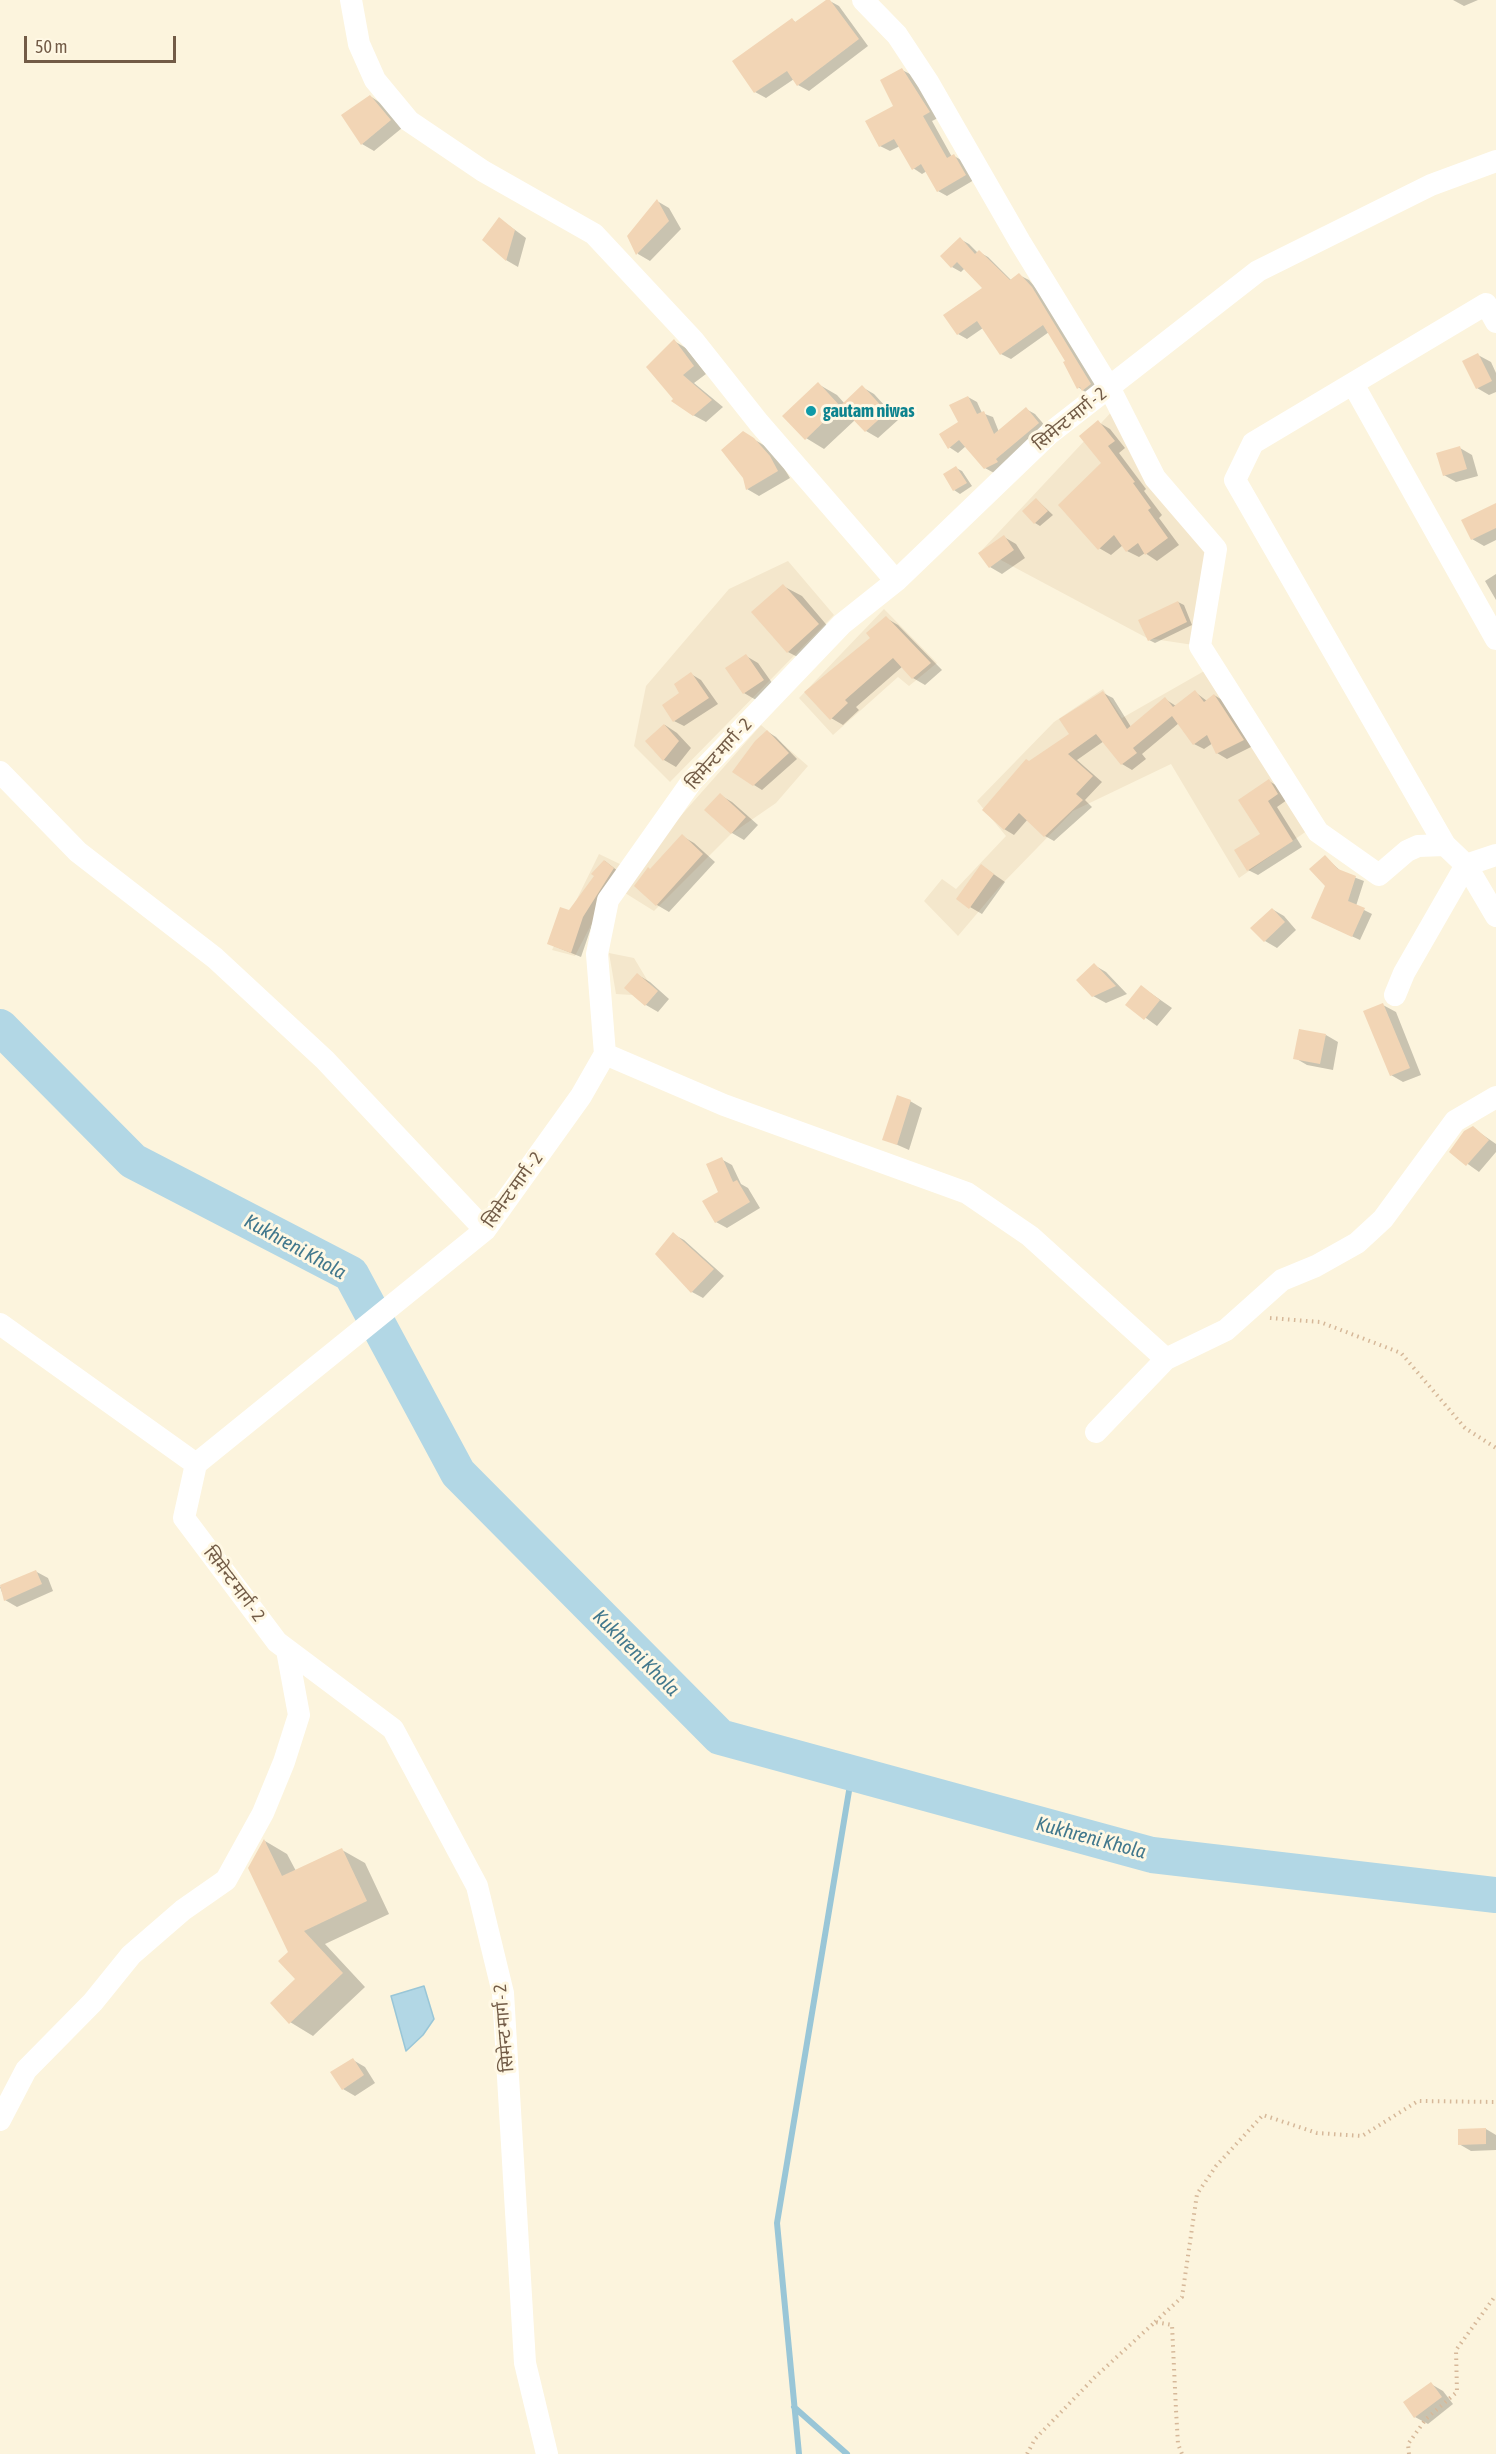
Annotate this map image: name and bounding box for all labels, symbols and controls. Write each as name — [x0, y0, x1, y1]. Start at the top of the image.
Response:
scale bar — [27, 24, 178, 62]
text: 50 m — [35, 36, 67, 57]
street label: सिमेन्ट मार्ग - 2 — [1029, 383, 1111, 455]
place label: gautam niwas — [823, 400, 915, 422]
marker: gautam niwas — [804, 404, 818, 418]
street label: सिमेन्ट मार्ग - 2 — [681, 714, 757, 794]
street label: सिमेन्ट मार्ग - 2 — [478, 1148, 548, 1232]
water label: Kukhreni Khola — [240, 1209, 350, 1285]
street label: सिमेन्ट मार्ग - 2 — [199, 1542, 269, 1626]
water label: Kukhreni Khola — [588, 1605, 684, 1701]
water label: Kukhreni Khola — [1034, 1812, 1148, 1864]
street label: सिमेन्ट मार्ग - 2 — [489, 1983, 519, 2073]

